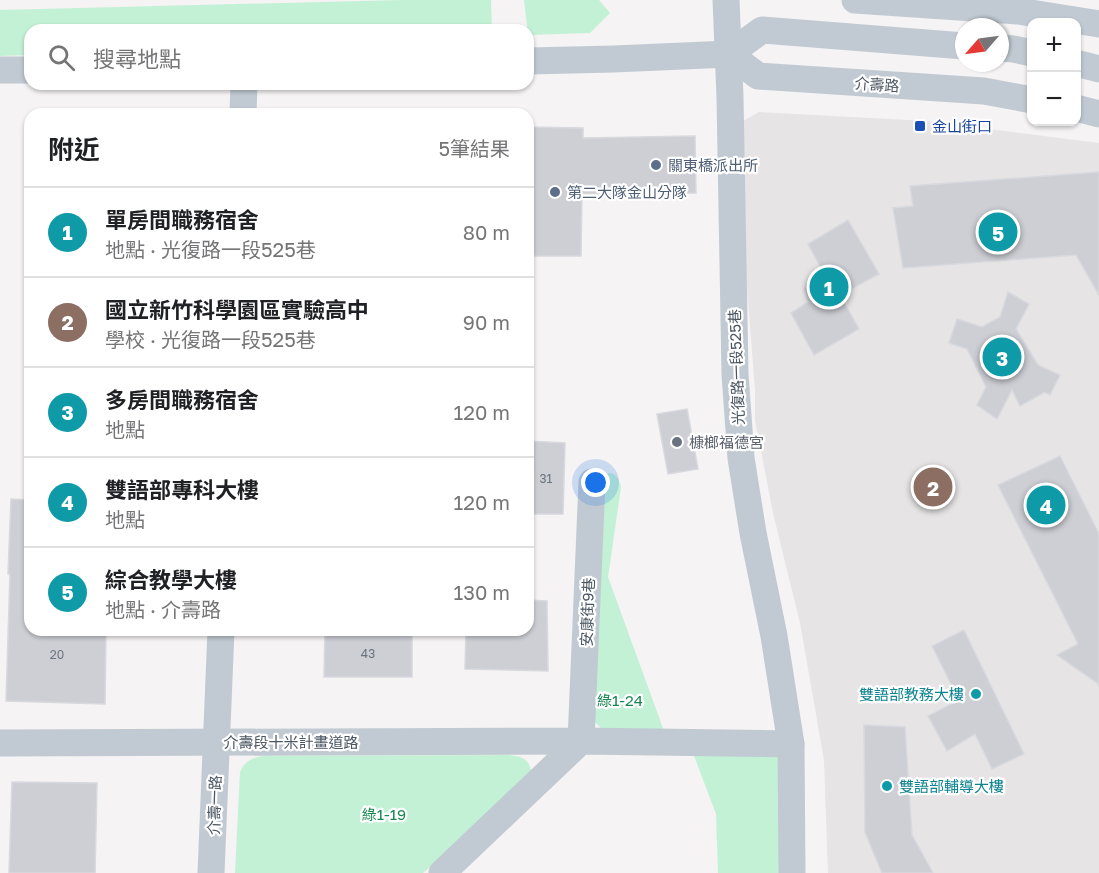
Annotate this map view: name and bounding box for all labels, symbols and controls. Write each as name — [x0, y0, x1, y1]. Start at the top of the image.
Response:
north arrow — [955, 18, 1009, 72]
map controls — [1027, 18, 1081, 126]
button: + — [1027, 18, 1081, 72]
search box — [24, 24, 534, 90]
icon: search — [45, 41, 78, 74]
text: 搜尋地點 — [93, 45, 181, 72]
button: − — [1027, 72, 1081, 126]
street label: 介壽路 — [854, 73, 900, 95]
place label: 金山街口 — [932, 117, 992, 135]
marker: 金山街口 — [913, 119, 927, 133]
text: 附近 — [48, 134, 100, 165]
text: 5筆結果 — [438, 136, 510, 160]
place label: 關東橋派出所 — [668, 156, 758, 174]
marker: 關東橋派出所 — [649, 158, 663, 172]
place label: 第二大隊金山分隊 — [567, 183, 687, 201]
marker: 第二大隊金山分隊 — [548, 185, 562, 199]
text: 單房間職務宿舍 — [105, 206, 259, 233]
pin: 5 — [978, 210, 1018, 254]
text: 1 — [62, 220, 73, 244]
text: 80 m — [463, 220, 510, 244]
text: 地點 · 光復路一段525巷 — [105, 237, 316, 261]
pin: 1 — [810, 264, 848, 310]
text: 國立新竹科學園區實驗高中 — [105, 296, 369, 323]
street label: 光復路一段525巷 — [725, 309, 747, 425]
text: 2 — [61, 310, 74, 334]
text: 90 m — [463, 310, 510, 334]
text: 學校 · 光復路一段525巷 — [105, 327, 316, 351]
pin: 3 — [982, 334, 1022, 380]
text: 多房間職務宿舍 — [105, 386, 259, 413]
text: 3 — [61, 400, 74, 424]
text: 120 m — [454, 400, 510, 424]
text: 地點 — [105, 417, 145, 441]
place label: 槺榔福德宮 — [689, 433, 764, 451]
marker: 槺榔福德宮 — [670, 435, 684, 449]
pin: 2 — [914, 464, 952, 510]
your location — [581, 468, 610, 497]
house number: 31 — [540, 471, 553, 486]
text: 雙語部專科大樓 — [105, 476, 259, 503]
pin: 4 — [1026, 482, 1066, 528]
text: 4 — [61, 490, 74, 514]
text: 120 m — [454, 490, 510, 514]
text: 地點 — [105, 507, 145, 531]
text: 綜合教學大樓 — [105, 566, 237, 593]
street label: 安康街9巷 — [577, 577, 597, 647]
text: 5 — [61, 580, 74, 604]
text: 130 m — [454, 580, 510, 604]
text: 地點 · 介壽路 — [105, 597, 221, 621]
house number: 43 — [361, 646, 375, 661]
house number: 20 — [50, 647, 64, 662]
place label: 雙語部教務大樓 — [859, 685, 964, 703]
marker: 雙語部教務大樓 — [969, 687, 983, 701]
park label: 綠1-24 — [597, 691, 643, 709]
street label: 介壽段十米計畫道路 — [223, 733, 359, 751]
street label: 介壽一路 — [204, 775, 224, 835]
place label: 雙語部輔導大樓 — [899, 777, 1004, 795]
marker: 雙語部輔導大樓 — [880, 779, 894, 793]
park label: 綠1-19 — [362, 805, 406, 823]

